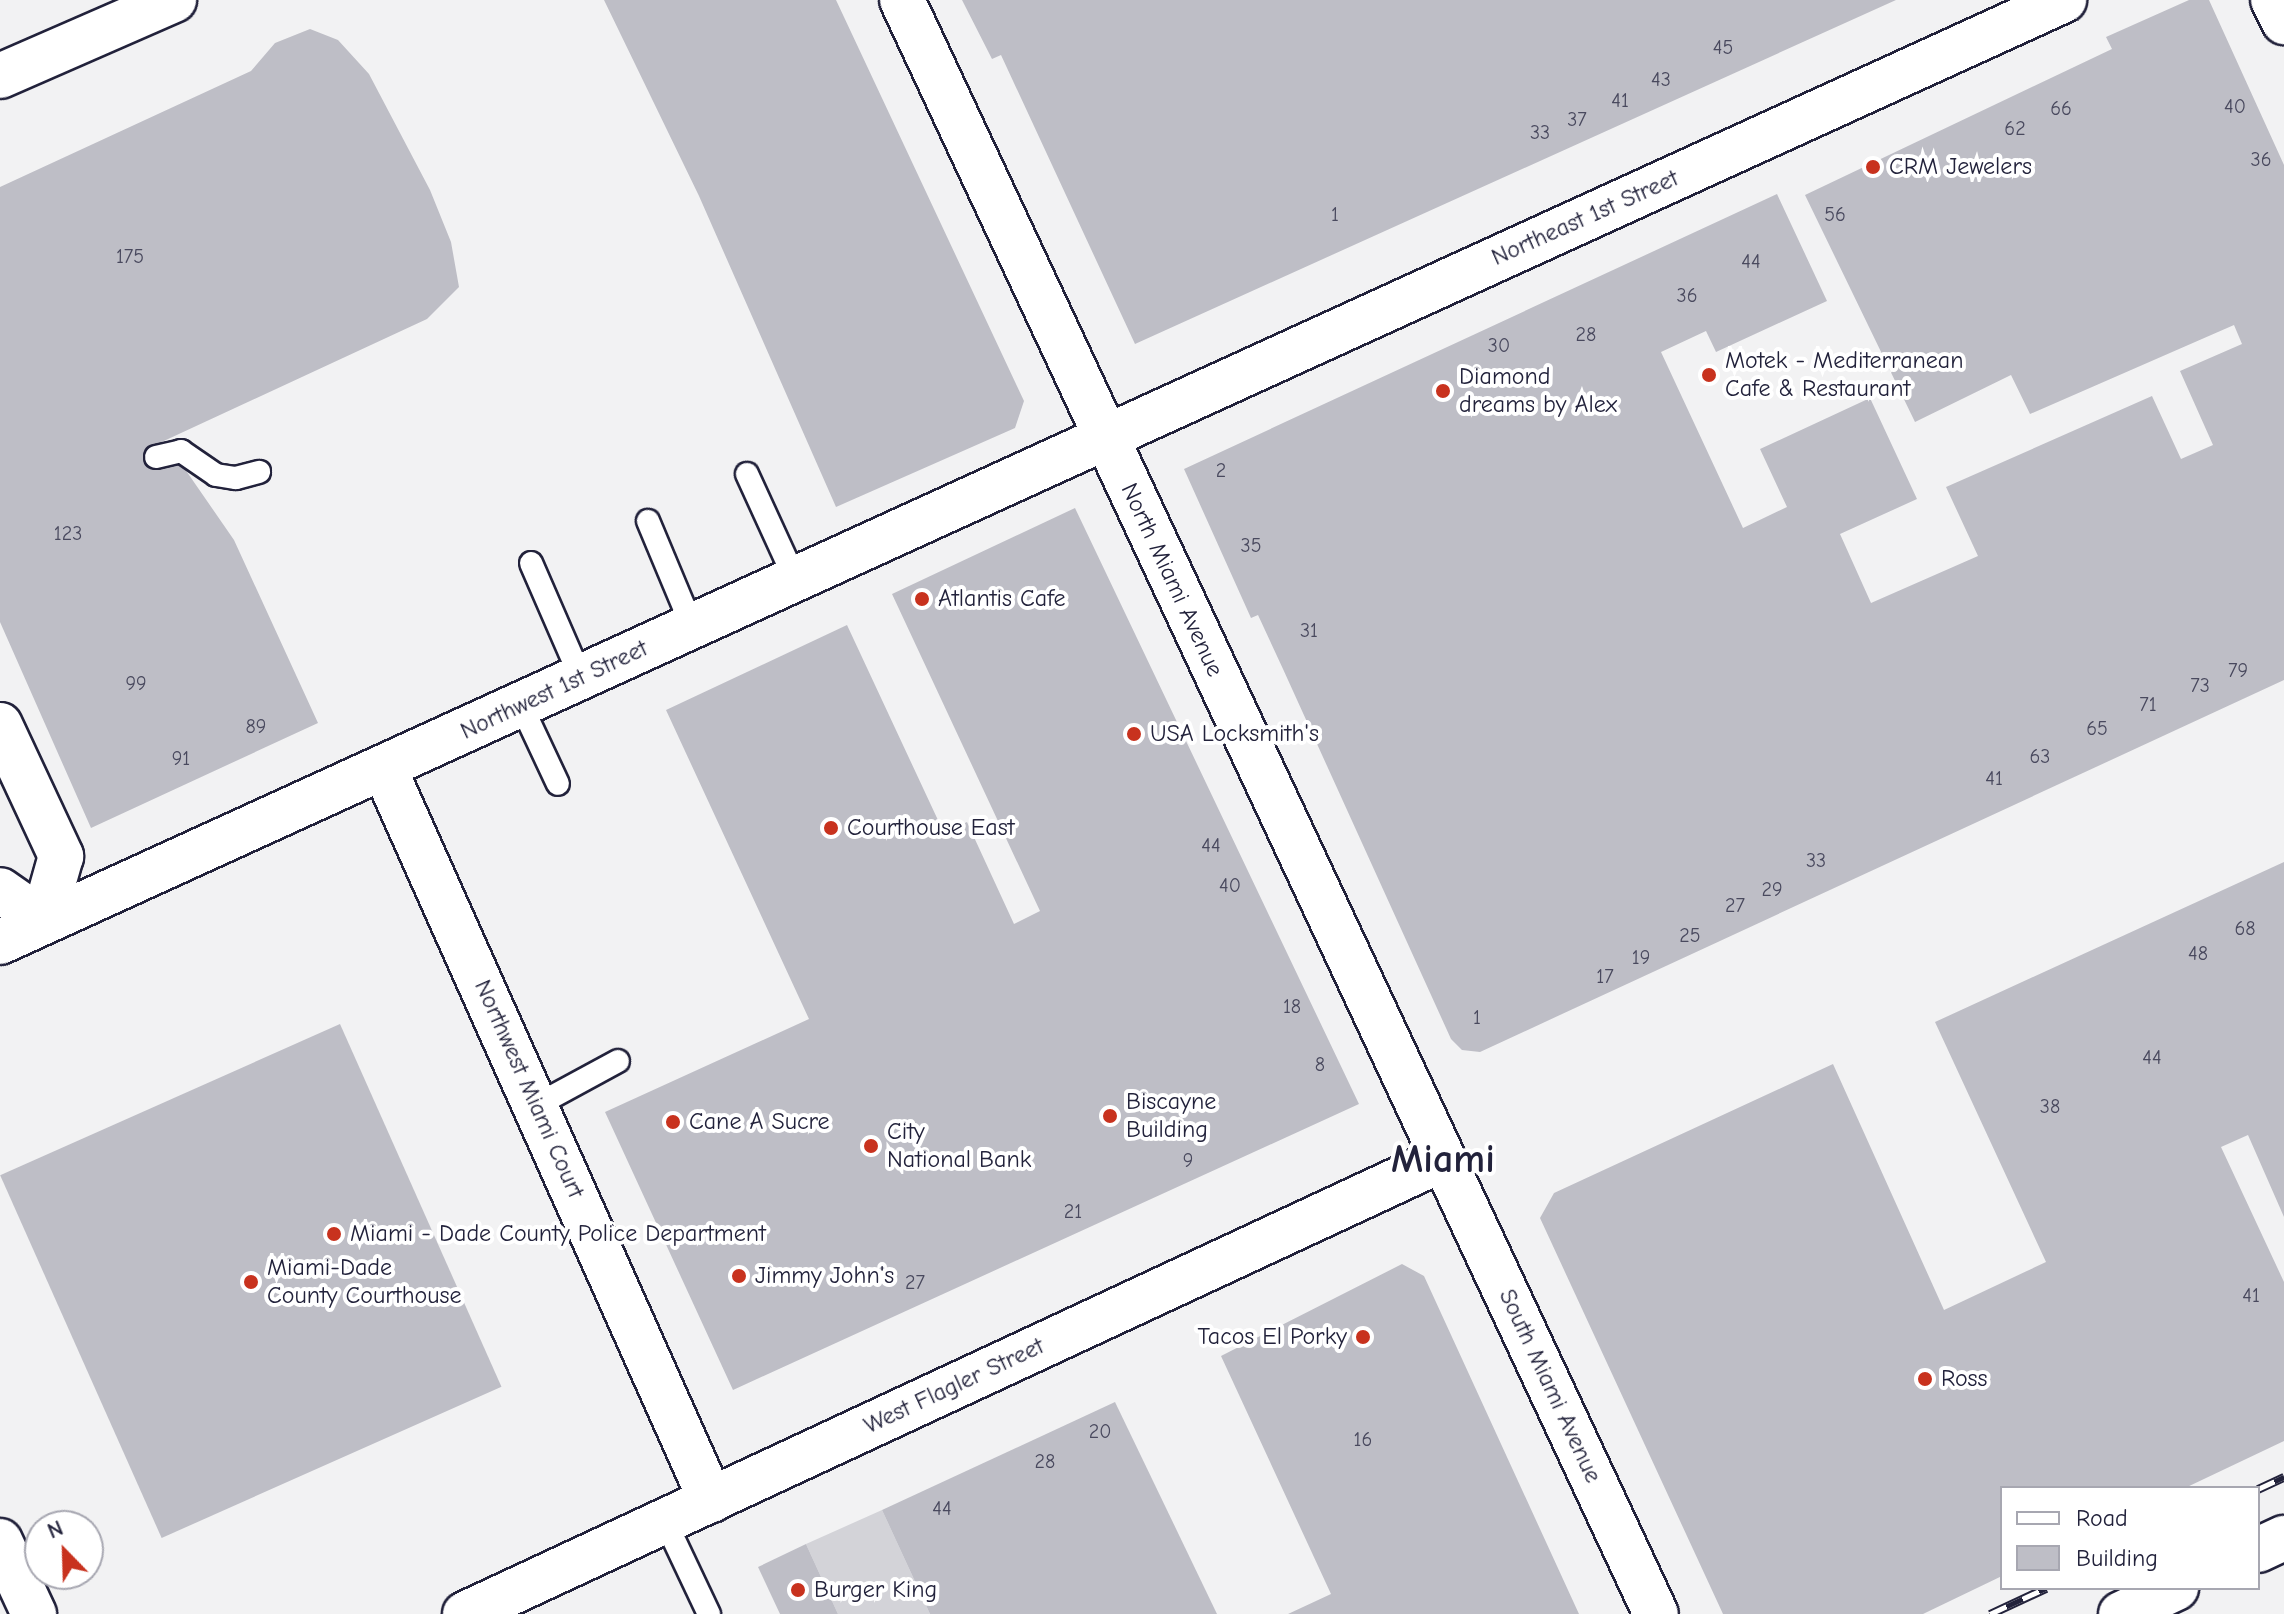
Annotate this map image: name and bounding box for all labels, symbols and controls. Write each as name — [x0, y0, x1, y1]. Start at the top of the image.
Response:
house number: 45 — [1713, 35, 1733, 59]
house number: 43 — [1651, 67, 1671, 91]
house number: 41 — [1611, 88, 1629, 112]
house number: 40 — [2224, 94, 2246, 118]
house number: 66 — [2050, 96, 2072, 120]
house number: 37 — [1567, 107, 1587, 131]
house number: 62 — [2004, 116, 2026, 140]
house number: 33 — [1530, 120, 1550, 144]
house number: 36 — [2251, 147, 2271, 171]
place label: CRM Jewelers — [1889, 153, 2032, 181]
marker: CRM Jewelers — [1864, 158, 1882, 176]
street label: Northeast 1st Street — [1487, 164, 1683, 272]
house number: 1 — [1331, 202, 1339, 226]
house number: 56 — [1824, 202, 1846, 226]
house number: 175 — [116, 244, 144, 268]
house number: 44 — [1741, 249, 1761, 273]
house number: 36 — [1677, 283, 1697, 307]
house number: 28 — [1576, 322, 1596, 346]
house number: 30 — [1488, 333, 1510, 357]
place label: Motek - Mediterranean Cafe & Restaurant — [1725, 347, 1964, 403]
place label: Diamond dreams by Alex — [1459, 363, 1617, 419]
marker: Motek - Mediterranean Cafe & Restaurant — [1700, 366, 1718, 384]
marker: Diamond dreams by Alex — [1434, 382, 1452, 400]
house number: 2 — [1216, 458, 1226, 482]
street label: North Miami Avenue — [1115, 479, 1229, 681]
house number: 123 — [54, 521, 82, 545]
house number: 35 — [1241, 533, 1261, 557]
place label: Atlantis Cafe — [938, 585, 1065, 613]
marker: Atlantis Cafe — [913, 590, 931, 608]
house number: 31 — [1300, 618, 1318, 642]
street label: Northwest 1st Street — [456, 634, 652, 746]
house number: 79 — [2228, 658, 2248, 682]
house number: 99 — [125, 671, 147, 695]
house number: 73 — [2190, 673, 2210, 697]
house number: 71 — [2139, 692, 2157, 716]
house number: 89 — [246, 714, 266, 738]
house number: 65 — [2086, 716, 2108, 740]
place label: USA Locksmith's — [1150, 720, 1319, 748]
marker: USA Locksmith's — [1125, 725, 1143, 743]
house number: 63 — [2030, 744, 2050, 768]
house number: 91 — [172, 746, 190, 770]
house number: 41 — [1985, 766, 2003, 790]
place label: Courthouse East — [847, 814, 1015, 842]
marker: Courthouse East — [822, 819, 840, 837]
house number: 44 — [1201, 833, 1221, 857]
house number: 33 — [1806, 848, 1826, 872]
house number: 40 — [1219, 873, 1241, 897]
house number: 29 — [1761, 877, 1783, 901]
house number: 27 — [1725, 893, 1745, 917]
house number: 68 — [2234, 916, 2256, 940]
house number: 25 — [1679, 923, 1701, 947]
house number: 48 — [2188, 941, 2208, 965]
house number: 19 — [1632, 945, 1650, 969]
house number: 17 — [1596, 964, 1614, 988]
street label: Northwest Miami Court — [468, 975, 590, 1203]
house number: 18 — [1283, 994, 1301, 1018]
house number: 1 — [1473, 1005, 1481, 1029]
house number: 44 — [2142, 1045, 2162, 1069]
house number: 8 — [1315, 1052, 1325, 1076]
place label: Biscayne Building — [1126, 1088, 1216, 1144]
house number: 38 — [2040, 1094, 2060, 1118]
marker: Biscayne Building — [1101, 1107, 1119, 1125]
place label: Cane A Sucre — [689, 1108, 830, 1136]
marker: Cane A Sucre — [664, 1113, 682, 1131]
place label: City National Bank — [887, 1118, 1031, 1174]
district label: Miami — [1391, 1135, 1495, 1183]
marker: City National Bank — [862, 1137, 880, 1155]
house number: 9 — [1183, 1148, 1193, 1172]
house number: 21 — [1064, 1199, 1082, 1223]
place label: Miami - Dade County Police Department — [350, 1220, 766, 1248]
marker: Miami - Dade County Police Department — [325, 1225, 343, 1243]
place label: Miami-Dade County Courthouse — [267, 1254, 461, 1310]
place label: Jimmy John's — [755, 1262, 894, 1290]
marker: Jimmy John's — [730, 1267, 748, 1285]
house number: 27 — [905, 1270, 925, 1294]
marker: Miami-Dade County Courthouse — [242, 1273, 260, 1291]
house number: 41 — [2242, 1283, 2260, 1307]
street label: South Miami Avenue — [1493, 1285, 1607, 1487]
place label: Tacos El Porky — [1197, 1323, 1347, 1351]
marker: Tacos El Porky — [1354, 1328, 1372, 1346]
street label: West Flagler Street — [859, 1332, 1049, 1440]
place label: Ross — [1941, 1365, 1988, 1393]
marker: Ross — [1916, 1370, 1934, 1388]
house number: 20 — [1089, 1419, 1111, 1443]
house number: 16 — [1354, 1427, 1372, 1451]
house number: 28 — [1035, 1449, 1055, 1473]
legend — [2000, 1486, 2260, 1590]
house number: 44 — [932, 1496, 952, 1520]
text: Road — [2076, 1504, 2128, 1532]
north arrow — [24, 1510, 104, 1590]
text: N — [44, 1515, 67, 1545]
text: Building — [2076, 1544, 2158, 1572]
place label: Burger King — [814, 1576, 937, 1604]
marker: Burger King — [789, 1581, 807, 1599]

